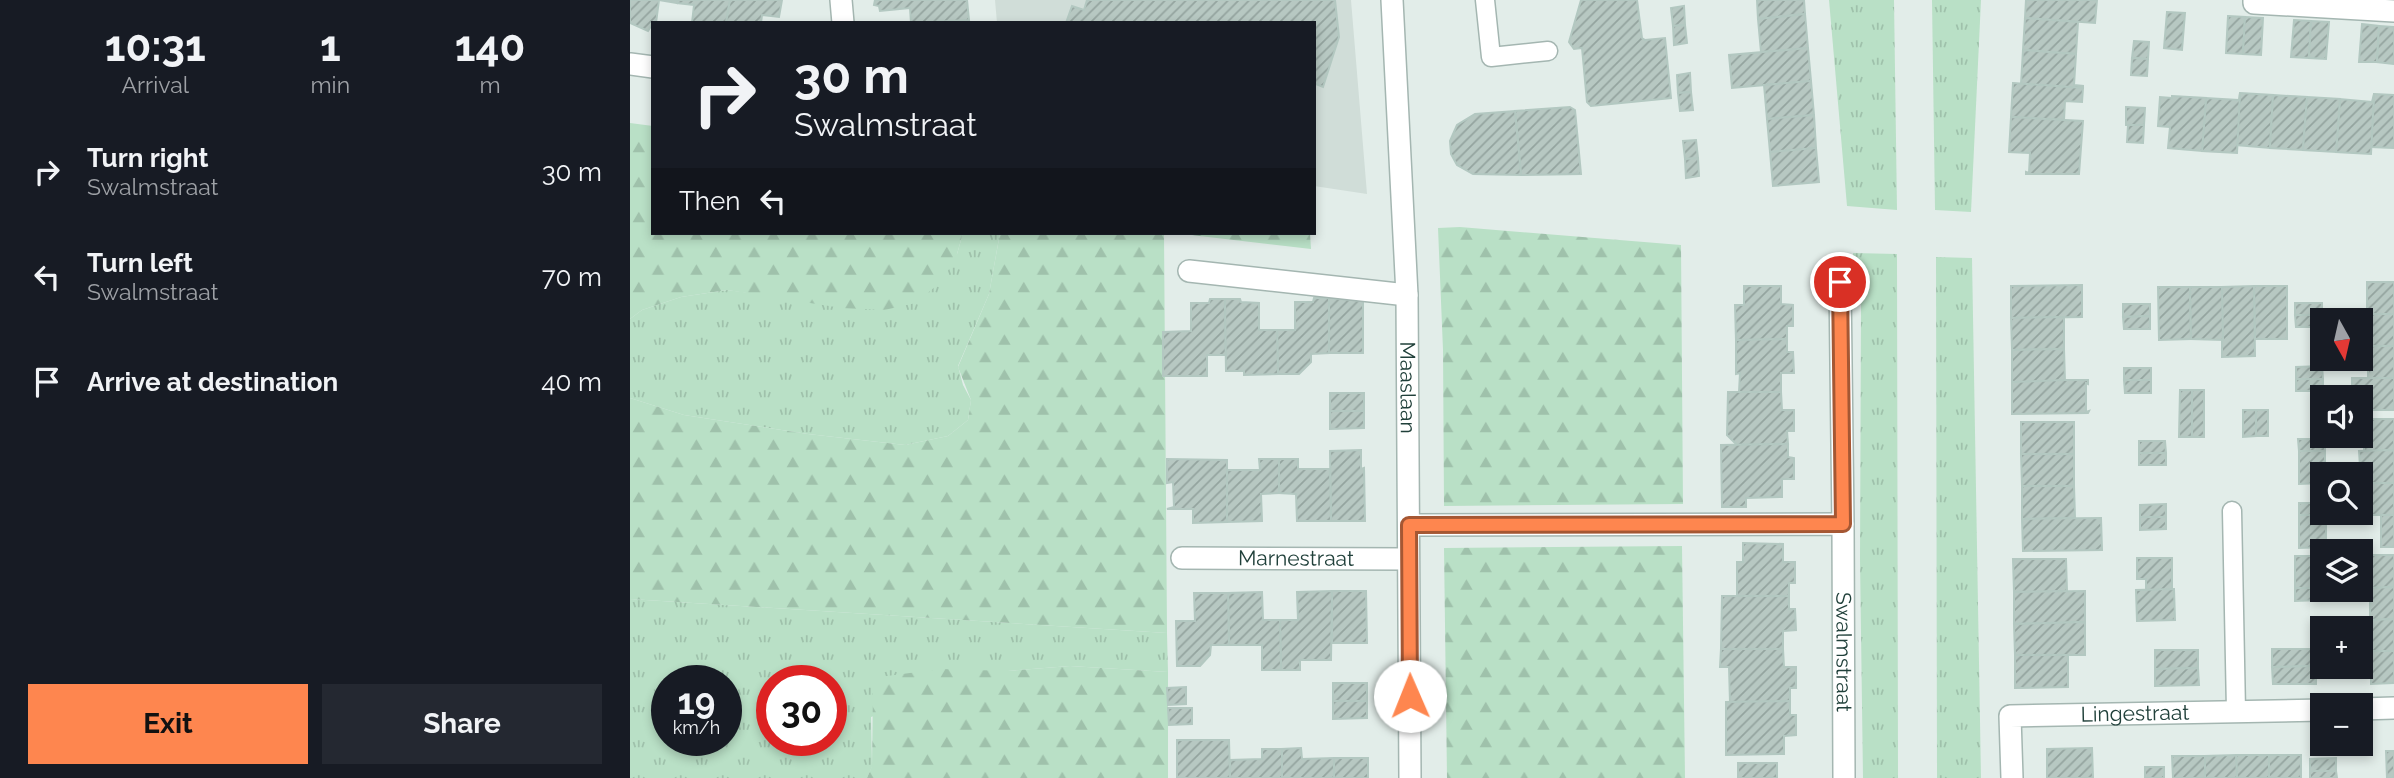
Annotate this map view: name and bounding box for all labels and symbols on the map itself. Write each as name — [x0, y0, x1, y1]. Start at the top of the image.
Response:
pin — [1810, 252, 1870, 312]
north arrow — [2310, 308, 2373, 371]
street label: Maaslaan — [1395, 341, 1421, 434]
street label: Marnestraat — [1238, 545, 1354, 571]
street label: Swalmstraat — [1831, 592, 1857, 712]
position arrow — [1373, 659, 1447, 733]
speed limit sign: 30 — [756, 665, 847, 756]
street label: Lingestraat — [2080, 700, 2190, 727]

